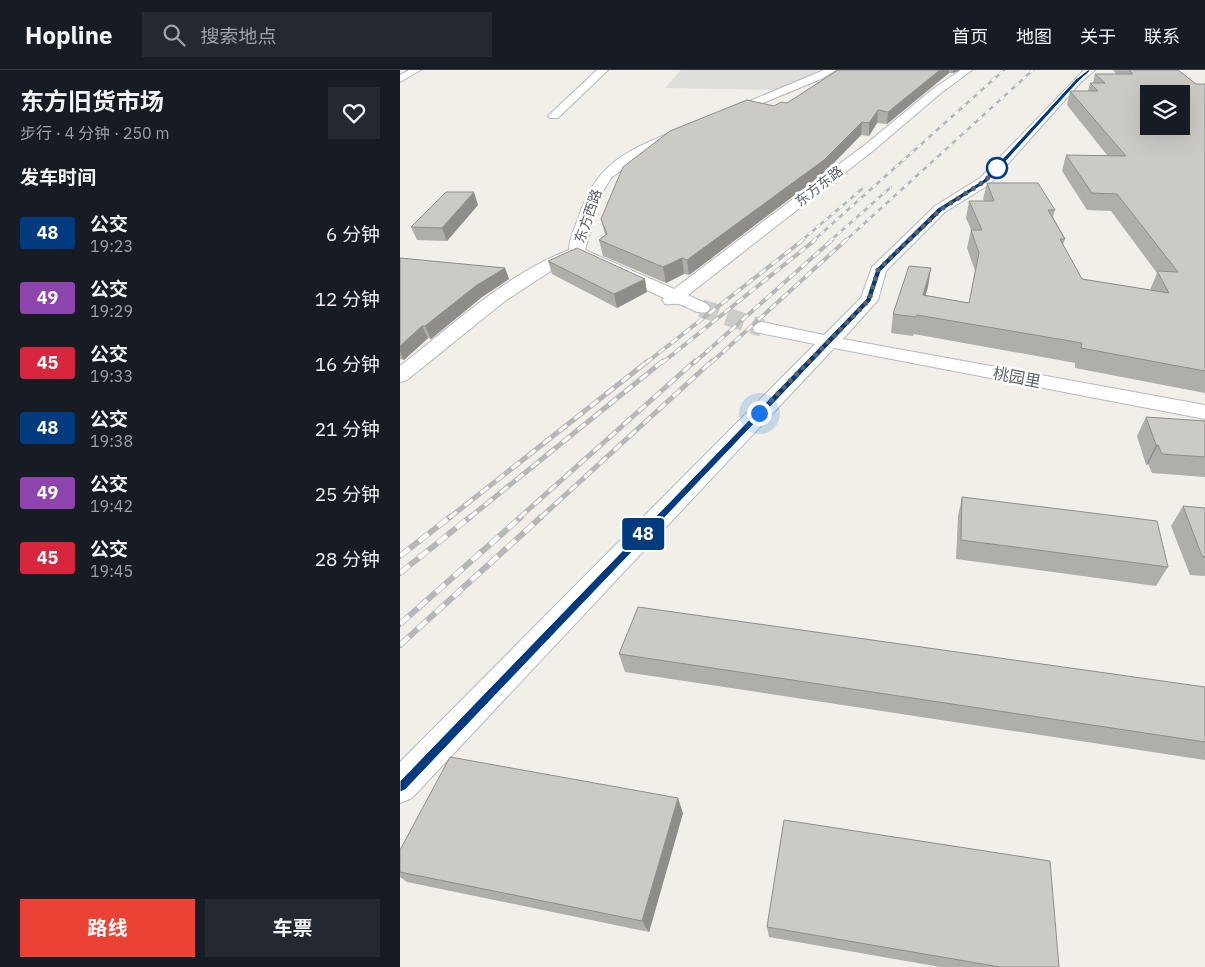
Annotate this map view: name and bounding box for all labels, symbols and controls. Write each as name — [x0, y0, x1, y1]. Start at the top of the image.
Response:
search box — [142, 12, 492, 57]
text: Hopline — [25, 19, 112, 51]
icon: search — [160, 21, 188, 49]
text: 搜索地点 — [200, 24, 276, 48]
text: 首页 — [952, 25, 988, 48]
text: 地图 — [1016, 25, 1052, 48]
text: 关于 — [1080, 25, 1116, 48]
text: 联系 — [1144, 25, 1180, 48]
text: 东方旧货市场 — [20, 85, 164, 117]
map controls — [1140, 85, 1190, 135]
button: layers — [1140, 85, 1190, 135]
button: heart — [328, 87, 380, 139]
text: 步行 · 4 分钟 · 250 m — [20, 123, 169, 143]
unlabelled marker — [986, 157, 1008, 179]
street label: 东方东路 — [791, 162, 847, 210]
text: 发车时间 — [20, 165, 96, 189]
street label: 东方西路 — [570, 187, 606, 245]
text: 公交 — [90, 212, 128, 236]
text: 48 — [37, 221, 58, 244]
text: 6 分钟 — [326, 222, 380, 246]
text: 19:23 — [90, 236, 133, 256]
text: 公交 — [90, 277, 128, 301]
text: 49 — [37, 286, 58, 309]
text: 12 分钟 — [315, 287, 380, 311]
text: 19:29 — [90, 301, 133, 321]
text: 公交 — [90, 342, 128, 366]
text: 45 — [37, 351, 58, 374]
text: 16 分钟 — [315, 352, 380, 376]
street label: 桃园里 — [992, 363, 1042, 391]
text: 19:33 — [90, 366, 133, 386]
your location — [747, 401, 772, 426]
text: 公交 — [90, 407, 128, 431]
text: 48 — [37, 416, 58, 439]
text: 21 分钟 — [315, 417, 380, 441]
text: 19:38 — [90, 431, 133, 451]
text: 公交 — [90, 472, 128, 496]
text: 49 — [37, 481, 58, 504]
text: 25 分钟 — [315, 482, 380, 506]
text: 19:42 — [90, 496, 133, 516]
line badge: 48 — [620, 518, 666, 550]
text: 48 — [632, 522, 654, 545]
text: 公交 — [90, 537, 128, 561]
text: 45 — [37, 546, 58, 569]
text: 28 分钟 — [315, 547, 380, 571]
text: 19:45 — [90, 561, 133, 581]
button: 路线 — [20, 899, 195, 957]
button: 车票 — [205, 899, 380, 957]

